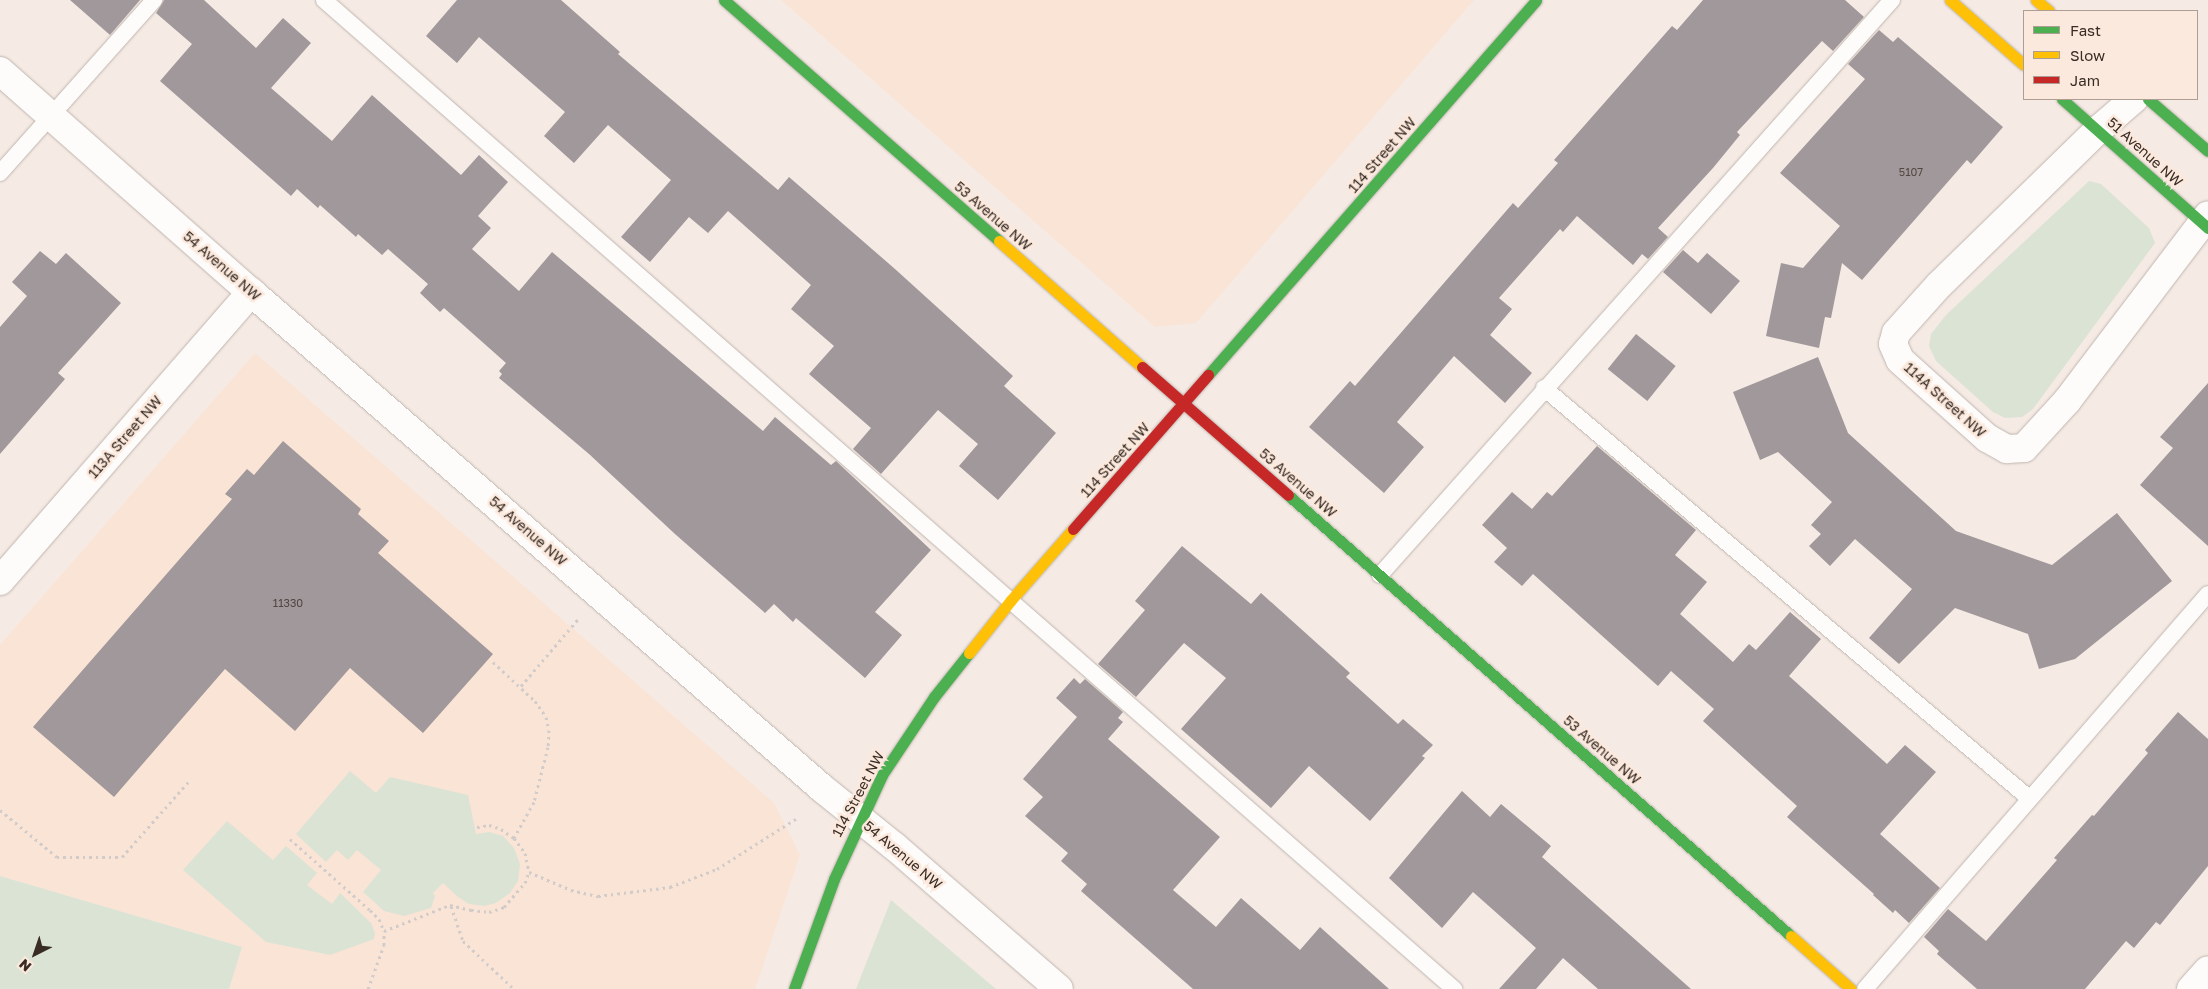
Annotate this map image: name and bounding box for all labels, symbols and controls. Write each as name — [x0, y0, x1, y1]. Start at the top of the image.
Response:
legend — [2023, 10, 2198, 100]
text: Fast — [2070, 21, 2101, 39]
text: Slow — [2070, 46, 2105, 64]
text: Jam — [2070, 71, 2100, 89]
street label: 114 Street NW — [1345, 114, 1419, 196]
street label: 51 Avenue NW — [2104, 114, 2186, 190]
house number: 5107 — [1899, 165, 1923, 179]
street label: 53 Avenue NW — [951, 178, 1035, 254]
street label: 54 Avenue NW — [180, 228, 264, 304]
street label: 114A Street NW — [1901, 359, 1989, 441]
street label: 113A Street NW — [85, 392, 165, 482]
street label: 114 Street NW — [1077, 419, 1153, 501]
street label: 53 Avenue NW — [1256, 445, 1340, 521]
street label: 54 Avenue NW — [486, 493, 570, 569]
house number: 11330 — [273, 596, 303, 610]
street label: 53 Avenue NW — [1560, 712, 1644, 788]
street label: 114 Street NW — [828, 748, 888, 840]
street label: 54 Avenue NW — [860, 817, 946, 893]
north arrow — [10, 929, 60, 979]
text: N — [15, 956, 34, 976]

